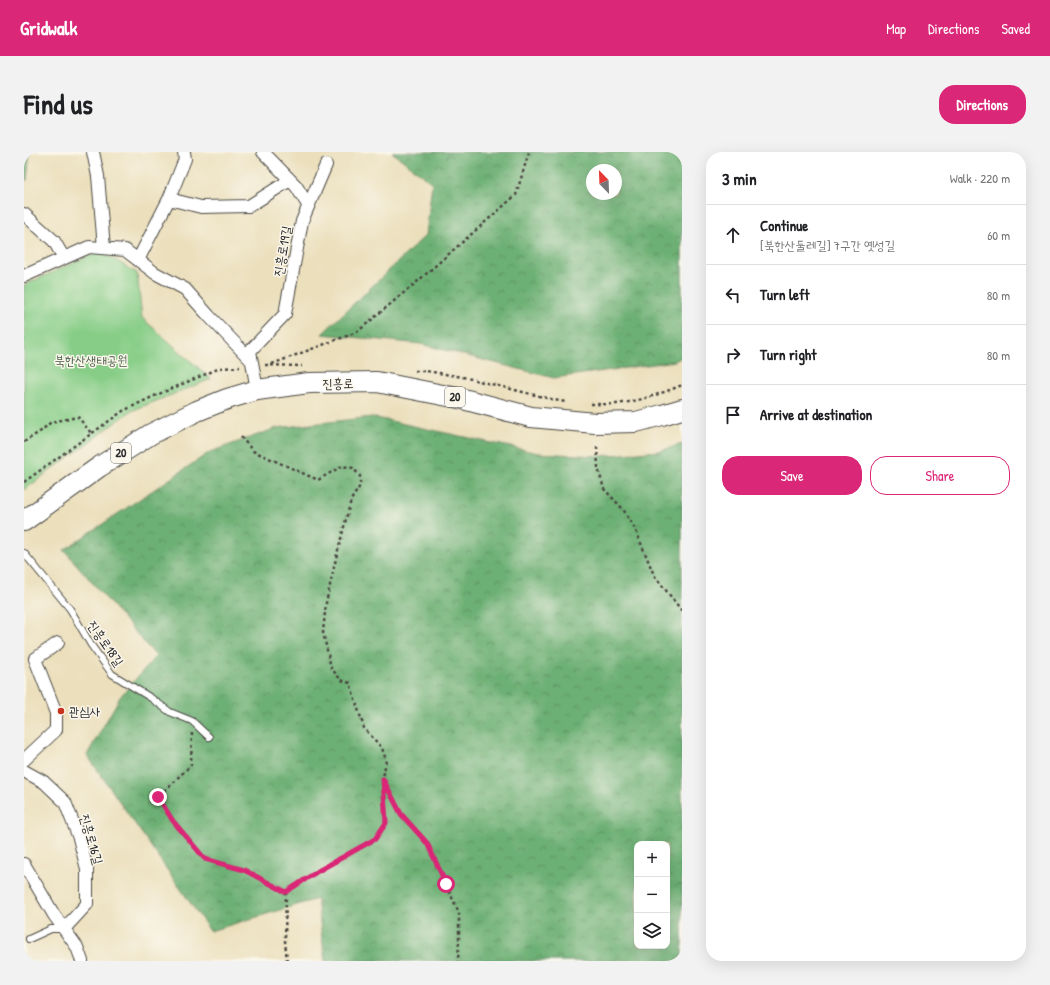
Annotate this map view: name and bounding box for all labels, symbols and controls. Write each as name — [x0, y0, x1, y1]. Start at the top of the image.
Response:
text: Gridwalk — [20, 15, 77, 41]
text: Map — [886, 19, 906, 38]
text: Directions — [928, 19, 979, 38]
text: Saved — [1001, 19, 1030, 38]
text: Find us — [24, 85, 93, 123]
button: Directions — [939, 85, 1026, 124]
north arrow — [586, 164, 622, 200]
text: 3 min — [722, 167, 757, 190]
text: Walk · 220 m — [950, 169, 1010, 187]
text: Continue — [760, 215, 808, 236]
street label: 진흥로19길 — [269, 224, 295, 278]
icon: ahead — [722, 224, 744, 246]
text: 60 m — [987, 226, 1010, 244]
text: [북한산둘레길] 7구간 옛성길 — [760, 236, 895, 254]
icon: left — [722, 284, 744, 306]
text: Turn left — [760, 284, 810, 305]
text: 80 m — [987, 286, 1010, 304]
icon: right — [722, 344, 744, 366]
text: Turn right — [760, 344, 816, 365]
text: 80 m — [987, 346, 1010, 364]
park label: 북한산생태공원 — [54, 351, 128, 369]
street label: 진흥로 — [322, 374, 354, 392]
road number: 20 — [445, 387, 465, 407]
icon: arrive — [722, 404, 744, 426]
text: Arrive at destination — [760, 404, 872, 425]
road number: 20 — [111, 443, 131, 463]
button: Save — [722, 456, 862, 495]
button: Share — [870, 456, 1010, 495]
street label: 진흥로18길 — [84, 616, 128, 670]
place label: 관심사 — [69, 702, 100, 720]
marker: 관심사 — [56, 706, 66, 716]
route end — [149, 788, 167, 806]
street label: 진흥로16길 — [76, 812, 108, 866]
map controls — [634, 841, 670, 949]
button: + — [634, 841, 670, 877]
route start — [437, 875, 455, 893]
button: − — [634, 877, 670, 913]
button: layers — [634, 913, 670, 949]

